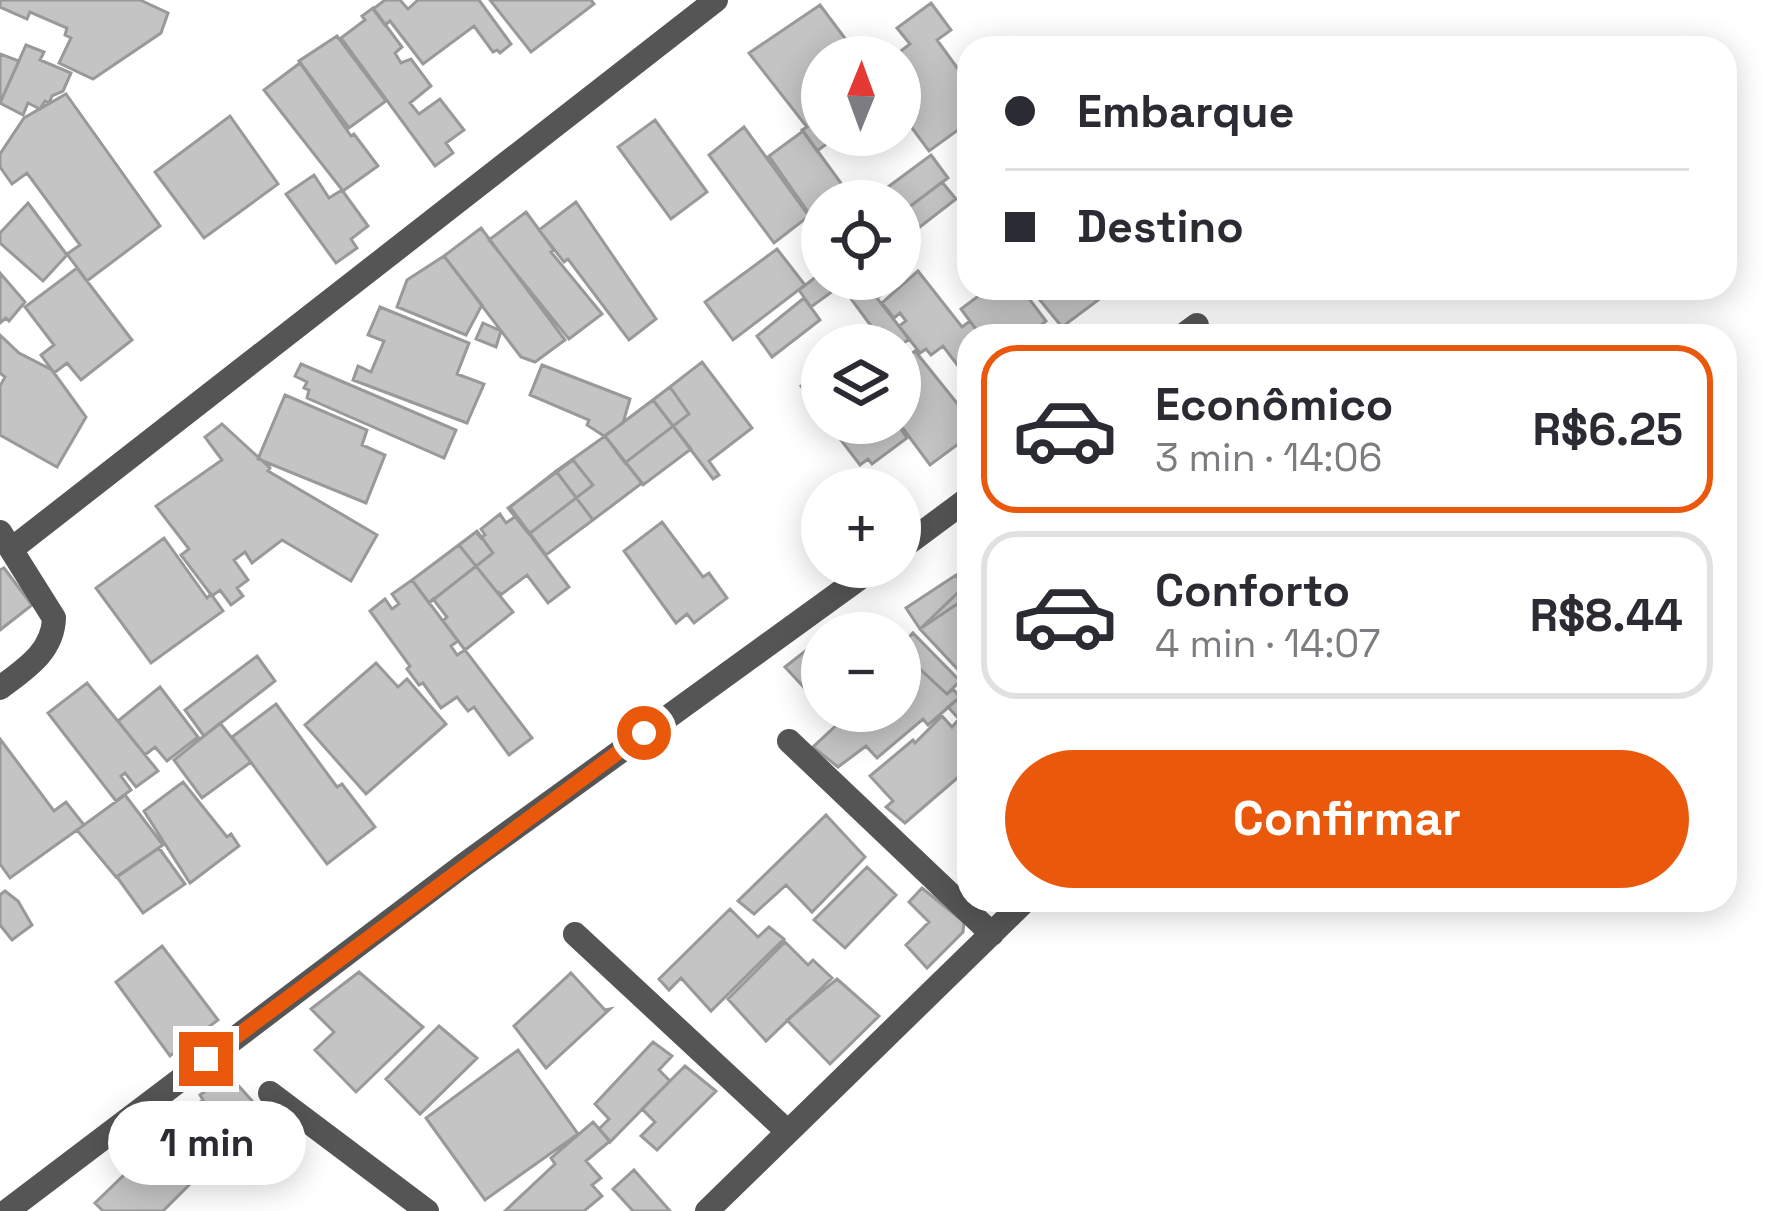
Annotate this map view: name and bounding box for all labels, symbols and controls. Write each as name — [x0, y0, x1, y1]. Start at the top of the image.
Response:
north arrow — [801, 36, 921, 156]
map controls — [801, 36, 921, 732]
text: Embarque — [1077, 83, 1295, 140]
button: locate — [801, 180, 921, 300]
text: Destino — [1077, 198, 1244, 255]
button: layers — [801, 324, 921, 444]
icon: car — [1011, 375, 1119, 483]
text: Econômico — [1155, 376, 1393, 433]
text: R$6.25 — [1532, 401, 1683, 458]
text: 3 min · 14:06 — [1155, 433, 1382, 482]
button: + — [801, 468, 921, 588]
icon: car — [1011, 561, 1119, 669]
text: Conforto — [1155, 562, 1350, 619]
text: R$8.44 — [1530, 587, 1683, 644]
button: − — [801, 612, 921, 732]
text: 4 min · 14:07 — [1155, 619, 1381, 668]
route start — [617, 706, 671, 760]
button: Confirmar — [1005, 750, 1689, 888]
route end — [179, 1032, 233, 1086]
callout: 1 min — [107, 1101, 305, 1185]
text: 1 min — [159, 1118, 255, 1167]

